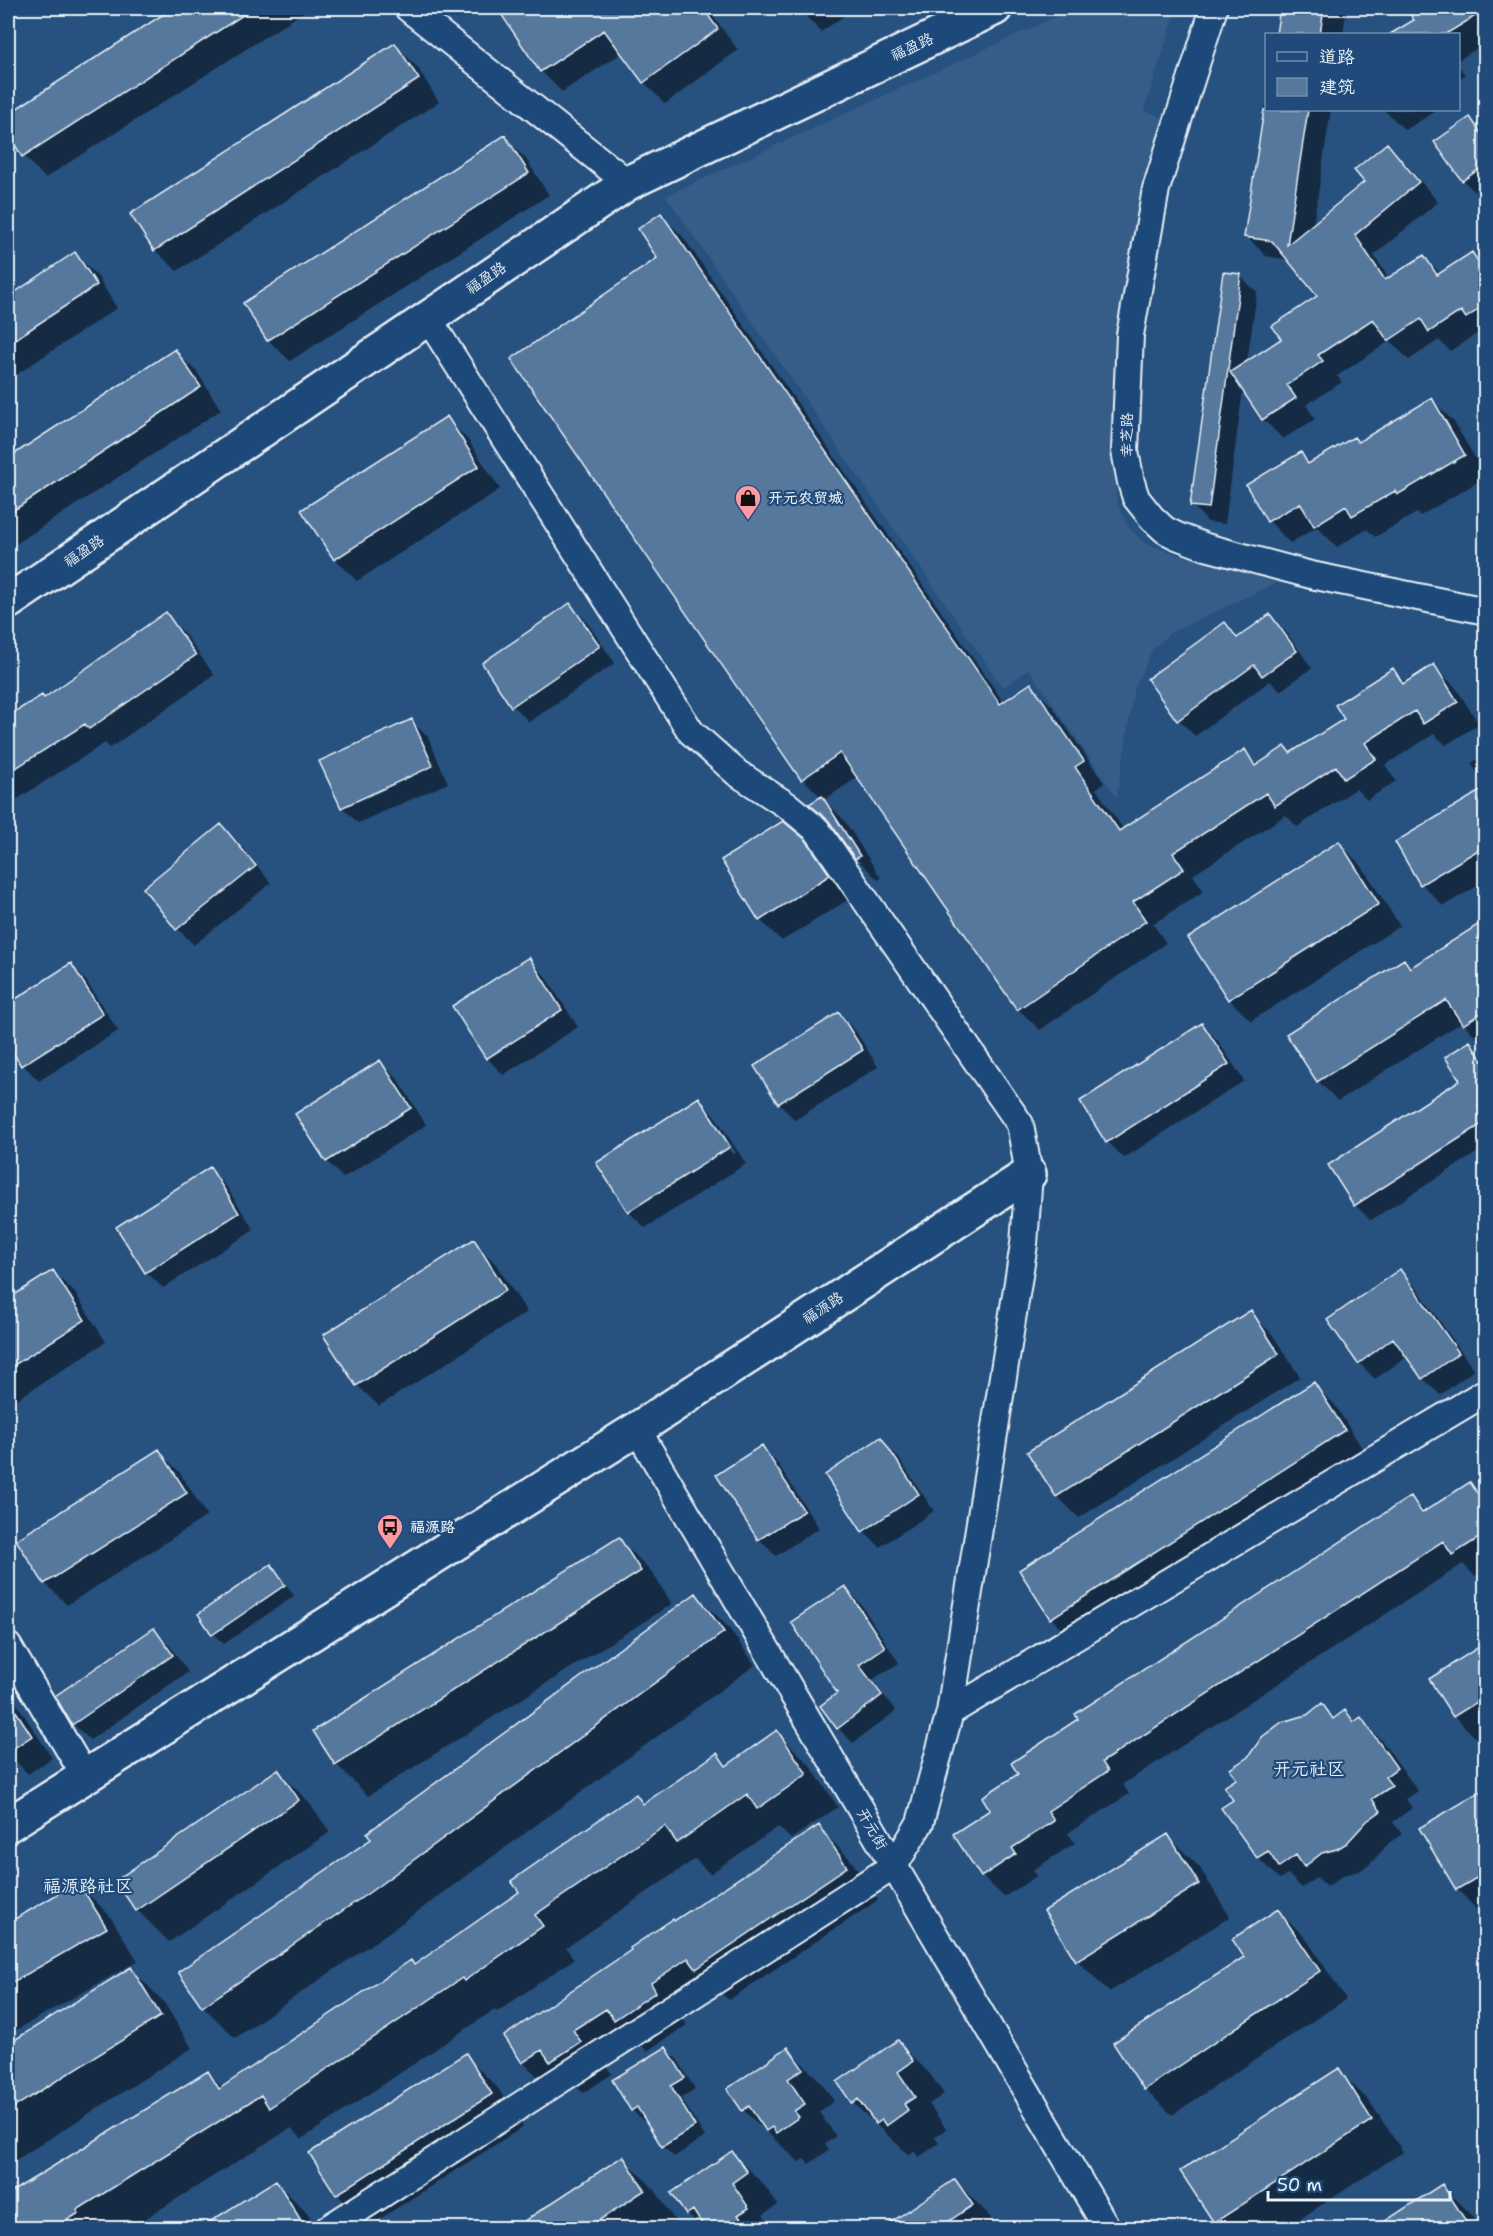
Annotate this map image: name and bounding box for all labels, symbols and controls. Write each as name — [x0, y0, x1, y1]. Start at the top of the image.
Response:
street label: 福盈路 — [887, 28, 937, 66]
legend — [1265, 33, 1460, 111]
text: 道路 — [1319, 45, 1355, 69]
text: 建筑 — [1319, 75, 1355, 99]
street label: 福盈路 — [462, 257, 510, 299]
street label: 幸芝路 — [1117, 412, 1137, 458]
shop icon: 开元农贸城 — [733, 483, 763, 521]
place label: 开元农贸城 — [768, 488, 843, 508]
street label: 福盈路 — [60, 530, 108, 572]
street label: 福源路 — [799, 1287, 847, 1329]
bus stop icon: 福源路 — [375, 1512, 405, 1550]
place label: 福源路 — [410, 1517, 455, 1537]
district label: 开元社区 — [1273, 1757, 1345, 1781]
street label: 开元街 — [852, 1805, 892, 1853]
district label: 福源路社区 — [43, 1874, 133, 1898]
scale bar — [1268, 2164, 1450, 2202]
text: 50 m — [1277, 2173, 1322, 2197]

